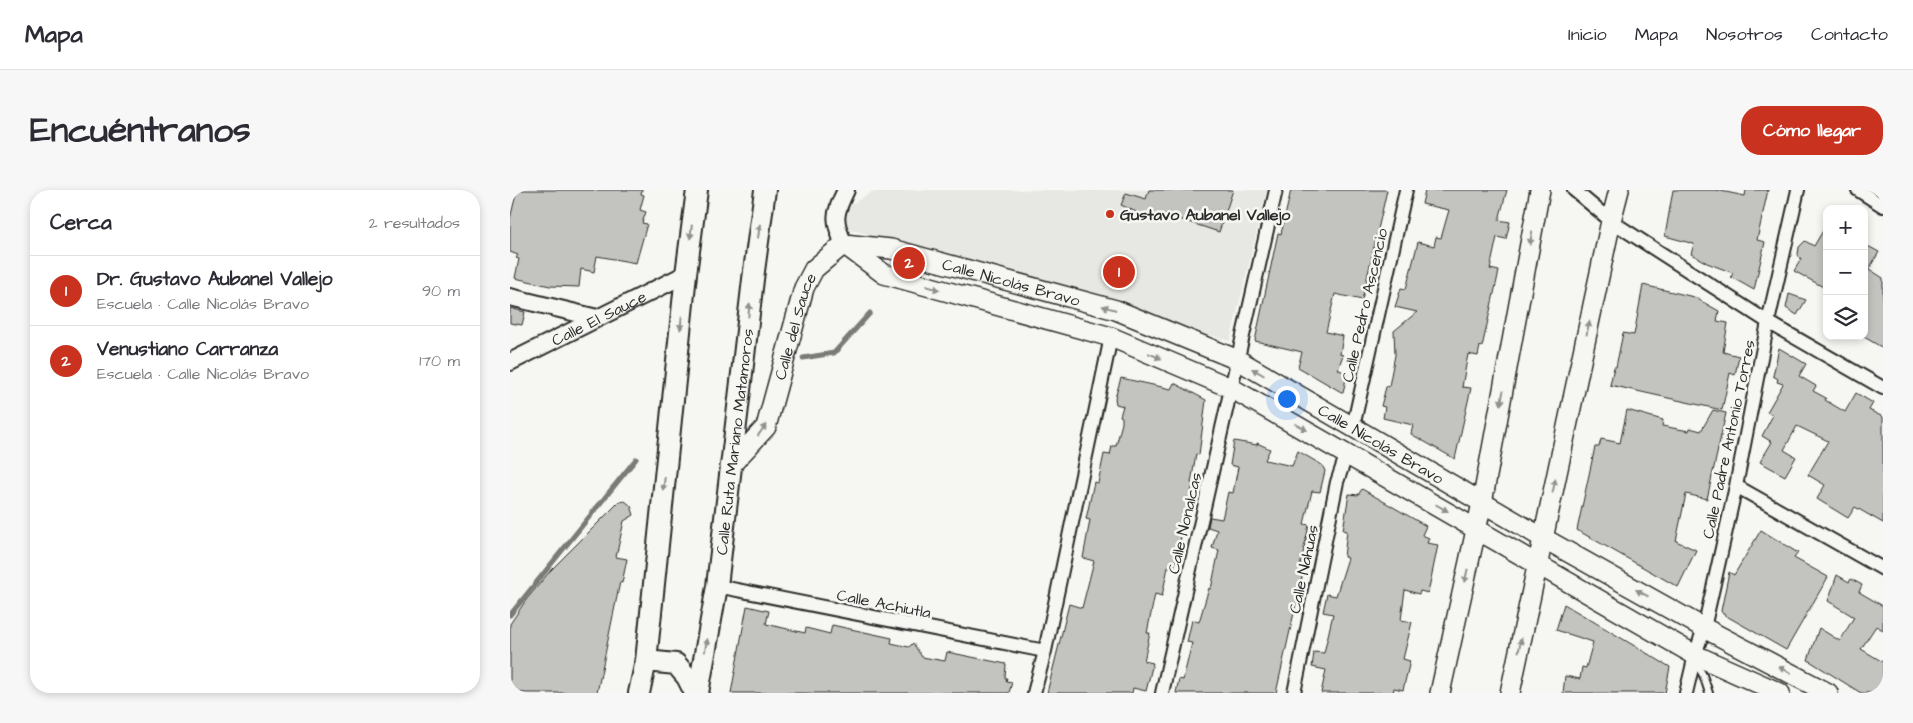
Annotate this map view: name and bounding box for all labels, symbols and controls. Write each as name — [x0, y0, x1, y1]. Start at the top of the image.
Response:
text: Mapa — [25, 18, 83, 52]
text: Inicio — [1568, 22, 1607, 47]
text: Mapa — [1635, 22, 1678, 47]
text: Nosotros — [1706, 22, 1783, 47]
text: Contacto — [1811, 22, 1888, 47]
text: Encuéntranos — [30, 106, 251, 155]
button: Cómo llegar — [1741, 106, 1883, 155]
place label: Gustavo Aubanel Vallejo — [1120, 204, 1291, 226]
map controls — [1823, 205, 1868, 340]
button: + — [1823, 205, 1868, 250]
text: Cerca — [50, 208, 112, 237]
marker: Gustavo Aubanel Vallejo — [1104, 208, 1116, 220]
text: 2 resultados — [368, 212, 460, 234]
one-way arrow — [756, 222, 764, 238]
one-way arrow — [687, 224, 695, 240]
street label: Calle Pedro Ascencio — [1337, 226, 1393, 384]
one-way arrow — [1527, 230, 1535, 246]
pin: 2 — [893, 244, 925, 282]
button: − — [1823, 250, 1868, 295]
street label: Calle Nicolás Bravo — [940, 253, 1082, 312]
pin: 1 — [1103, 253, 1135, 291]
text: Dr. Gustavo Aubanel Vallejo — [97, 266, 332, 293]
street label: Calle del Sauce — [769, 269, 822, 382]
text: 1 — [65, 280, 67, 302]
text: 90 m — [422, 280, 460, 302]
one-way arrow — [926, 284, 941, 292]
street label: Calle El Sauce — [548, 286, 650, 352]
text: Escuela · Calle Nicolás Bravo — [97, 293, 309, 315]
button: layers — [1823, 295, 1868, 340]
one-way arrow — [745, 302, 753, 318]
one-way arrow — [1102, 304, 1117, 312]
one-way arrow — [677, 315, 685, 331]
one-way arrow — [1584, 320, 1592, 335]
street label: Calle Ruta Mariano Matamoros — [711, 327, 759, 556]
text: Venustiano Carranza — [97, 336, 278, 363]
street label: Calle Padre Antonio Torres — [1697, 338, 1761, 541]
text: 2 — [61, 350, 71, 372]
text: 170 m — [419, 350, 460, 372]
one-way arrow — [1148, 352, 1162, 360]
text: Escuela · Calle Nicolás Bravo — [97, 363, 309, 385]
one-way arrow — [1251, 368, 1266, 376]
your location — [1274, 386, 1300, 412]
one-way arrow — [1497, 390, 1505, 406]
street label: Calle Nicolás Bravo — [1314, 399, 1447, 490]
one-way arrow — [757, 423, 767, 437]
one-way arrow — [1293, 423, 1308, 431]
street label: Calle Nonalcas — [1163, 470, 1207, 576]
one-way arrow — [660, 477, 668, 493]
one-way arrow — [1550, 479, 1558, 494]
one-way arrow — [1435, 504, 1448, 513]
street label: Calle Nahuas — [1284, 523, 1324, 615]
one-way arrow — [1462, 569, 1470, 584]
street label: Calle Achiutla — [835, 584, 933, 624]
one-way arrow — [1634, 589, 1649, 597]
one-way arrow — [703, 637, 711, 653]
one-way arrow — [1516, 638, 1524, 653]
one-way arrow — [1778, 666, 1792, 674]

